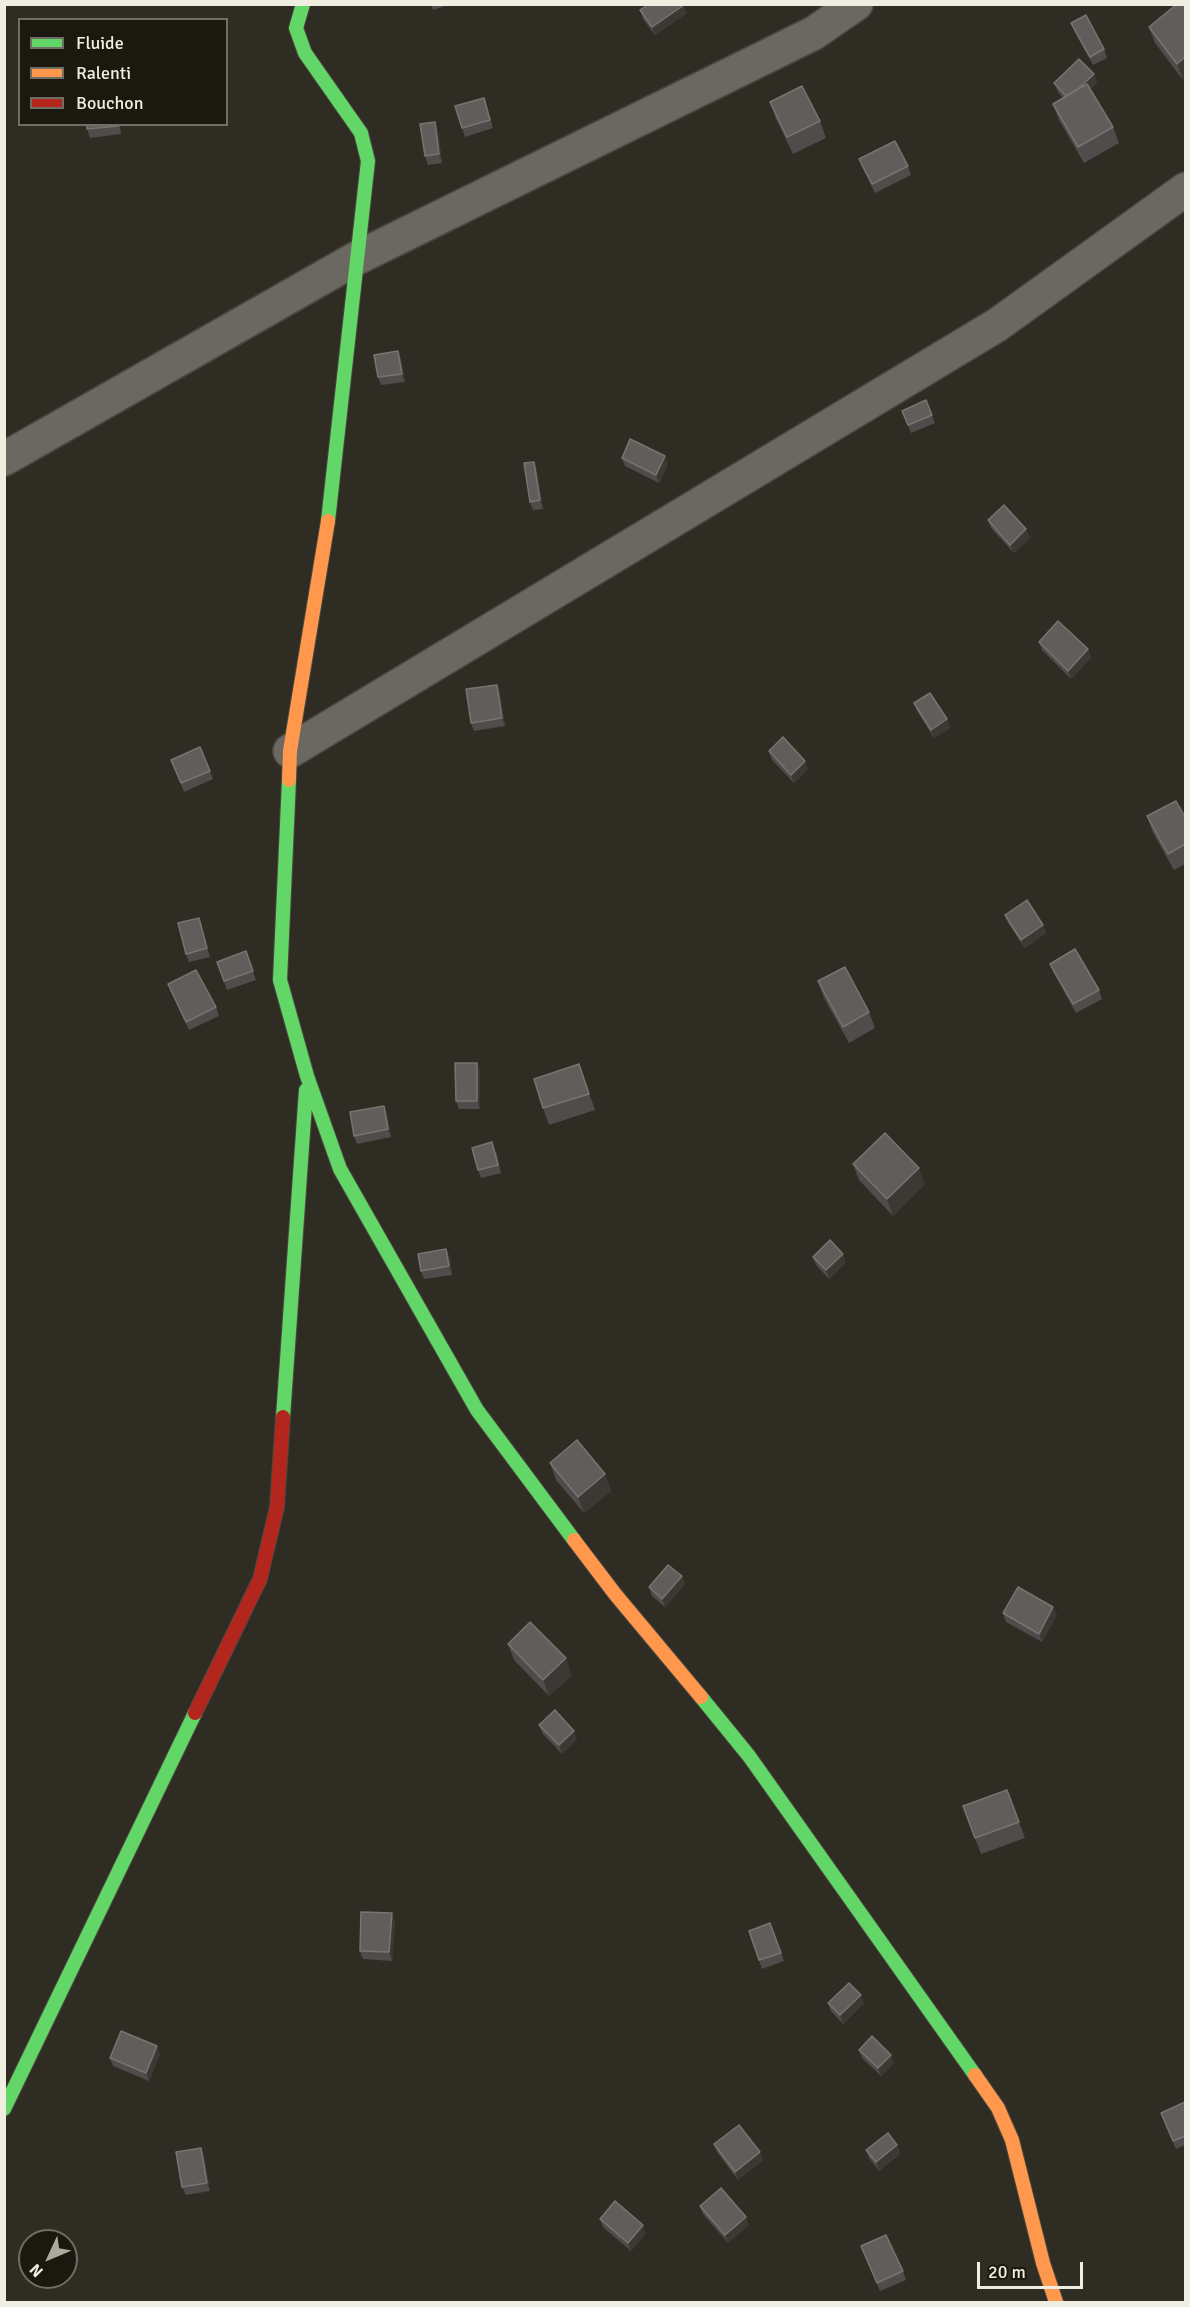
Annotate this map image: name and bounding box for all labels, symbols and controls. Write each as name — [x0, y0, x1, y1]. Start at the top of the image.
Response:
legend — [18, 18, 228, 126]
text: Fluide — [76, 32, 124, 54]
text: Ralenti — [76, 62, 131, 84]
text: Bouchon — [76, 92, 144, 114]
north arrow — [18, 2229, 78, 2289]
scale bar — [980, 2250, 1086, 2288]
text: N — [25, 2259, 48, 2281]
text: 20 m — [988, 2261, 1026, 2283]

